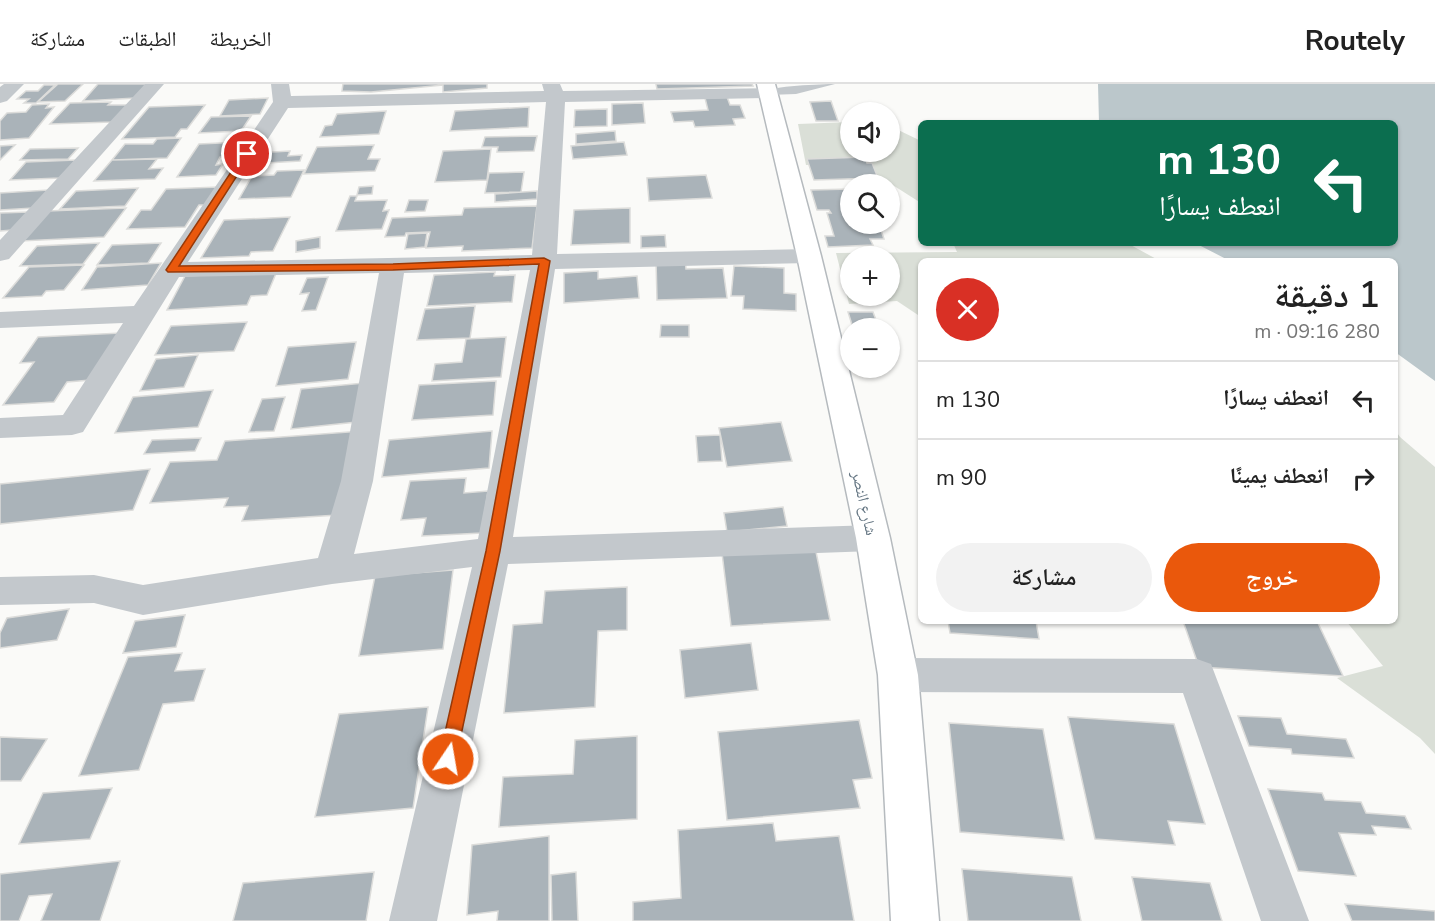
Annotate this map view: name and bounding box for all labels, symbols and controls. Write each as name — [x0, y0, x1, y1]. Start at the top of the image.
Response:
text: Routely — [1305, 22, 1405, 60]
text: مشاركة — [30, 25, 85, 53]
text: الطبقات — [118, 25, 177, 53]
text: الخريطة — [210, 25, 271, 53]
map controls — [840, 102, 900, 378]
button: sound — [840, 102, 900, 162]
pin — [221, 128, 272, 179]
text: 130 m — [1157, 132, 1281, 189]
icon: arrive — [230, 137, 263, 170]
icon: left — [1302, 144, 1380, 222]
button: search — [840, 174, 900, 234]
text: انعطف يسارًا — [1159, 188, 1281, 225]
button: + — [840, 246, 900, 306]
text: 1 دقيقة — [1274, 271, 1380, 320]
button: close — [936, 278, 999, 341]
button: − — [840, 318, 900, 378]
text: 280 m · 09:16 — [1254, 318, 1380, 345]
text: انعطف يسارًا — [1223, 383, 1329, 413]
icon: left — [1347, 384, 1380, 417]
text: 130 m — [936, 385, 1000, 415]
text: انعطف يمينًا — [1230, 461, 1329, 491]
icon: right — [1347, 462, 1380, 495]
text: 90 m — [936, 463, 987, 493]
street label: شارع النصر — [846, 468, 882, 538]
button: مشاركة — [936, 543, 1152, 612]
button: خروج — [1164, 543, 1380, 612]
position arrow — [416, 727, 480, 791]

